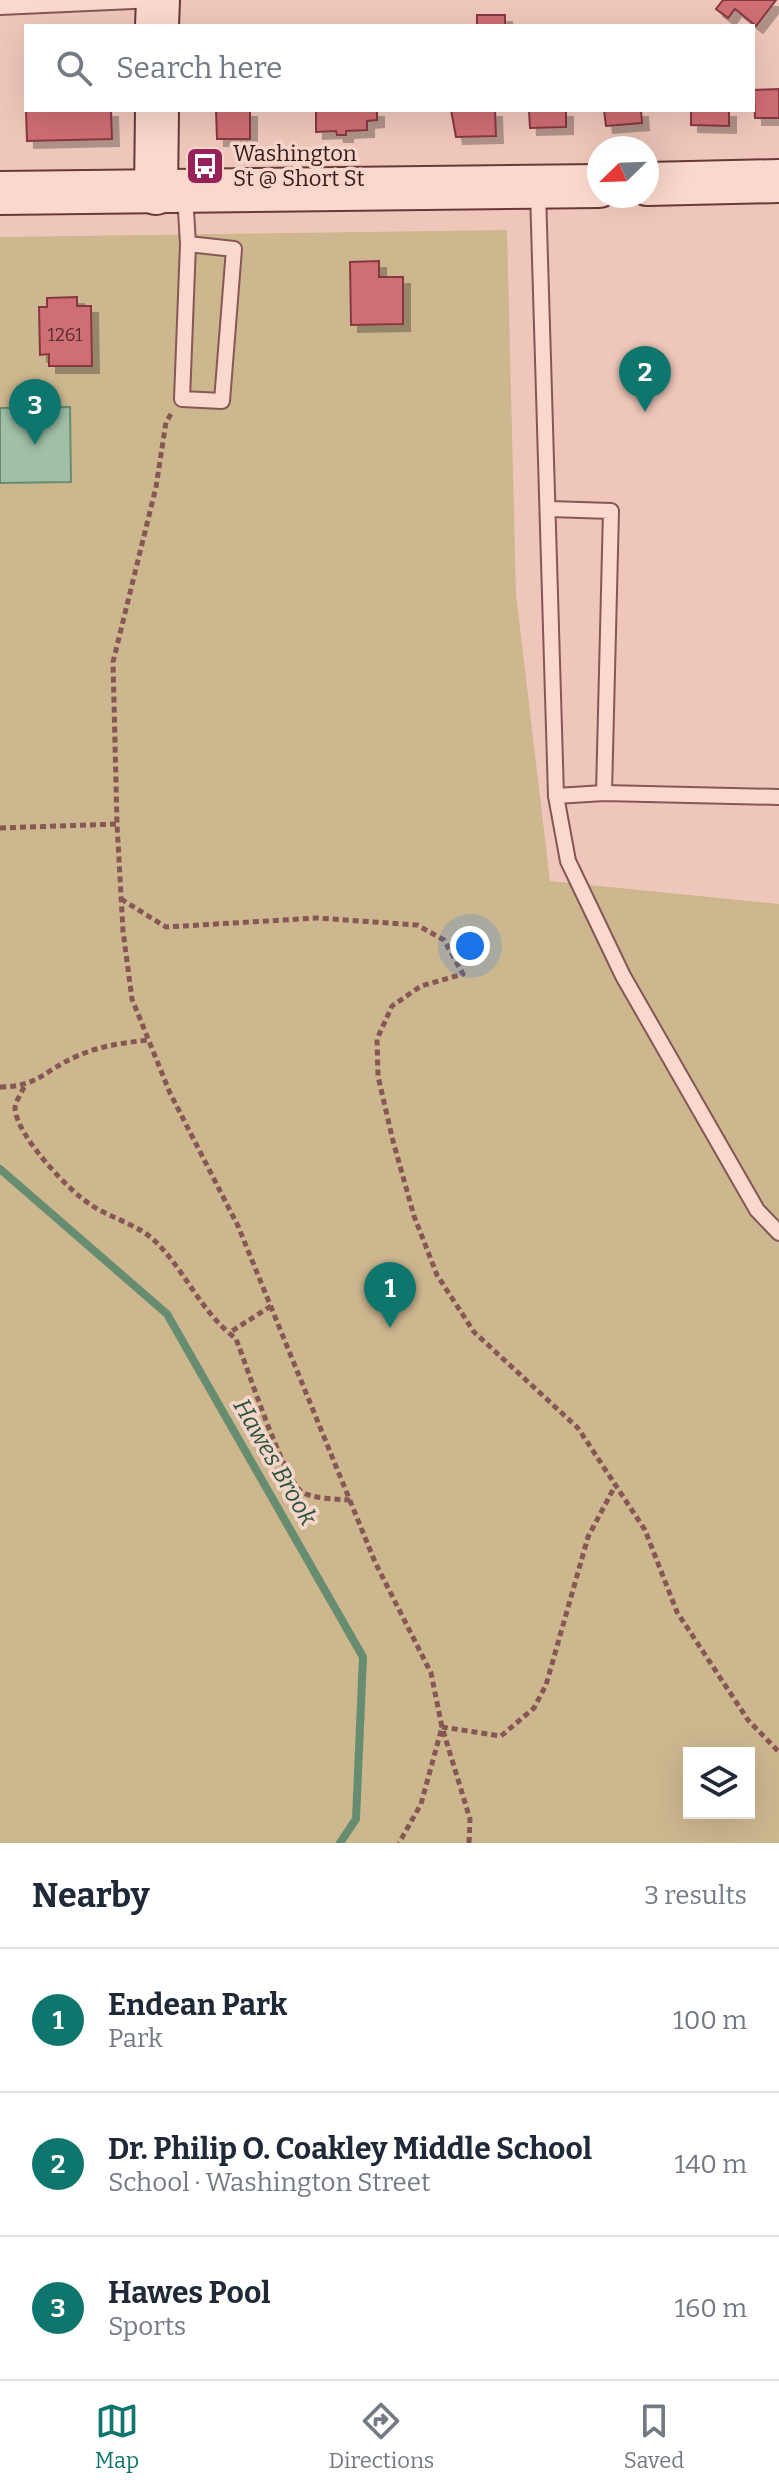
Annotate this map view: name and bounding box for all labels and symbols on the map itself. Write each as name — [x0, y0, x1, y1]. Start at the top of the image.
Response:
north arrow — [587, 136, 659, 208]
place label: Washington St @ Short St — [233, 140, 364, 192]
bus stop icon: Washington St @ Short St — [184, 145, 226, 187]
house number: 1261 — [48, 324, 83, 346]
pin: 2 — [619, 346, 671, 412]
pin: 3 — [9, 379, 61, 445]
your location — [450, 926, 490, 966]
pin: 1 — [364, 1262, 416, 1328]
water label: Hawes Brook — [227, 1394, 323, 1531]

